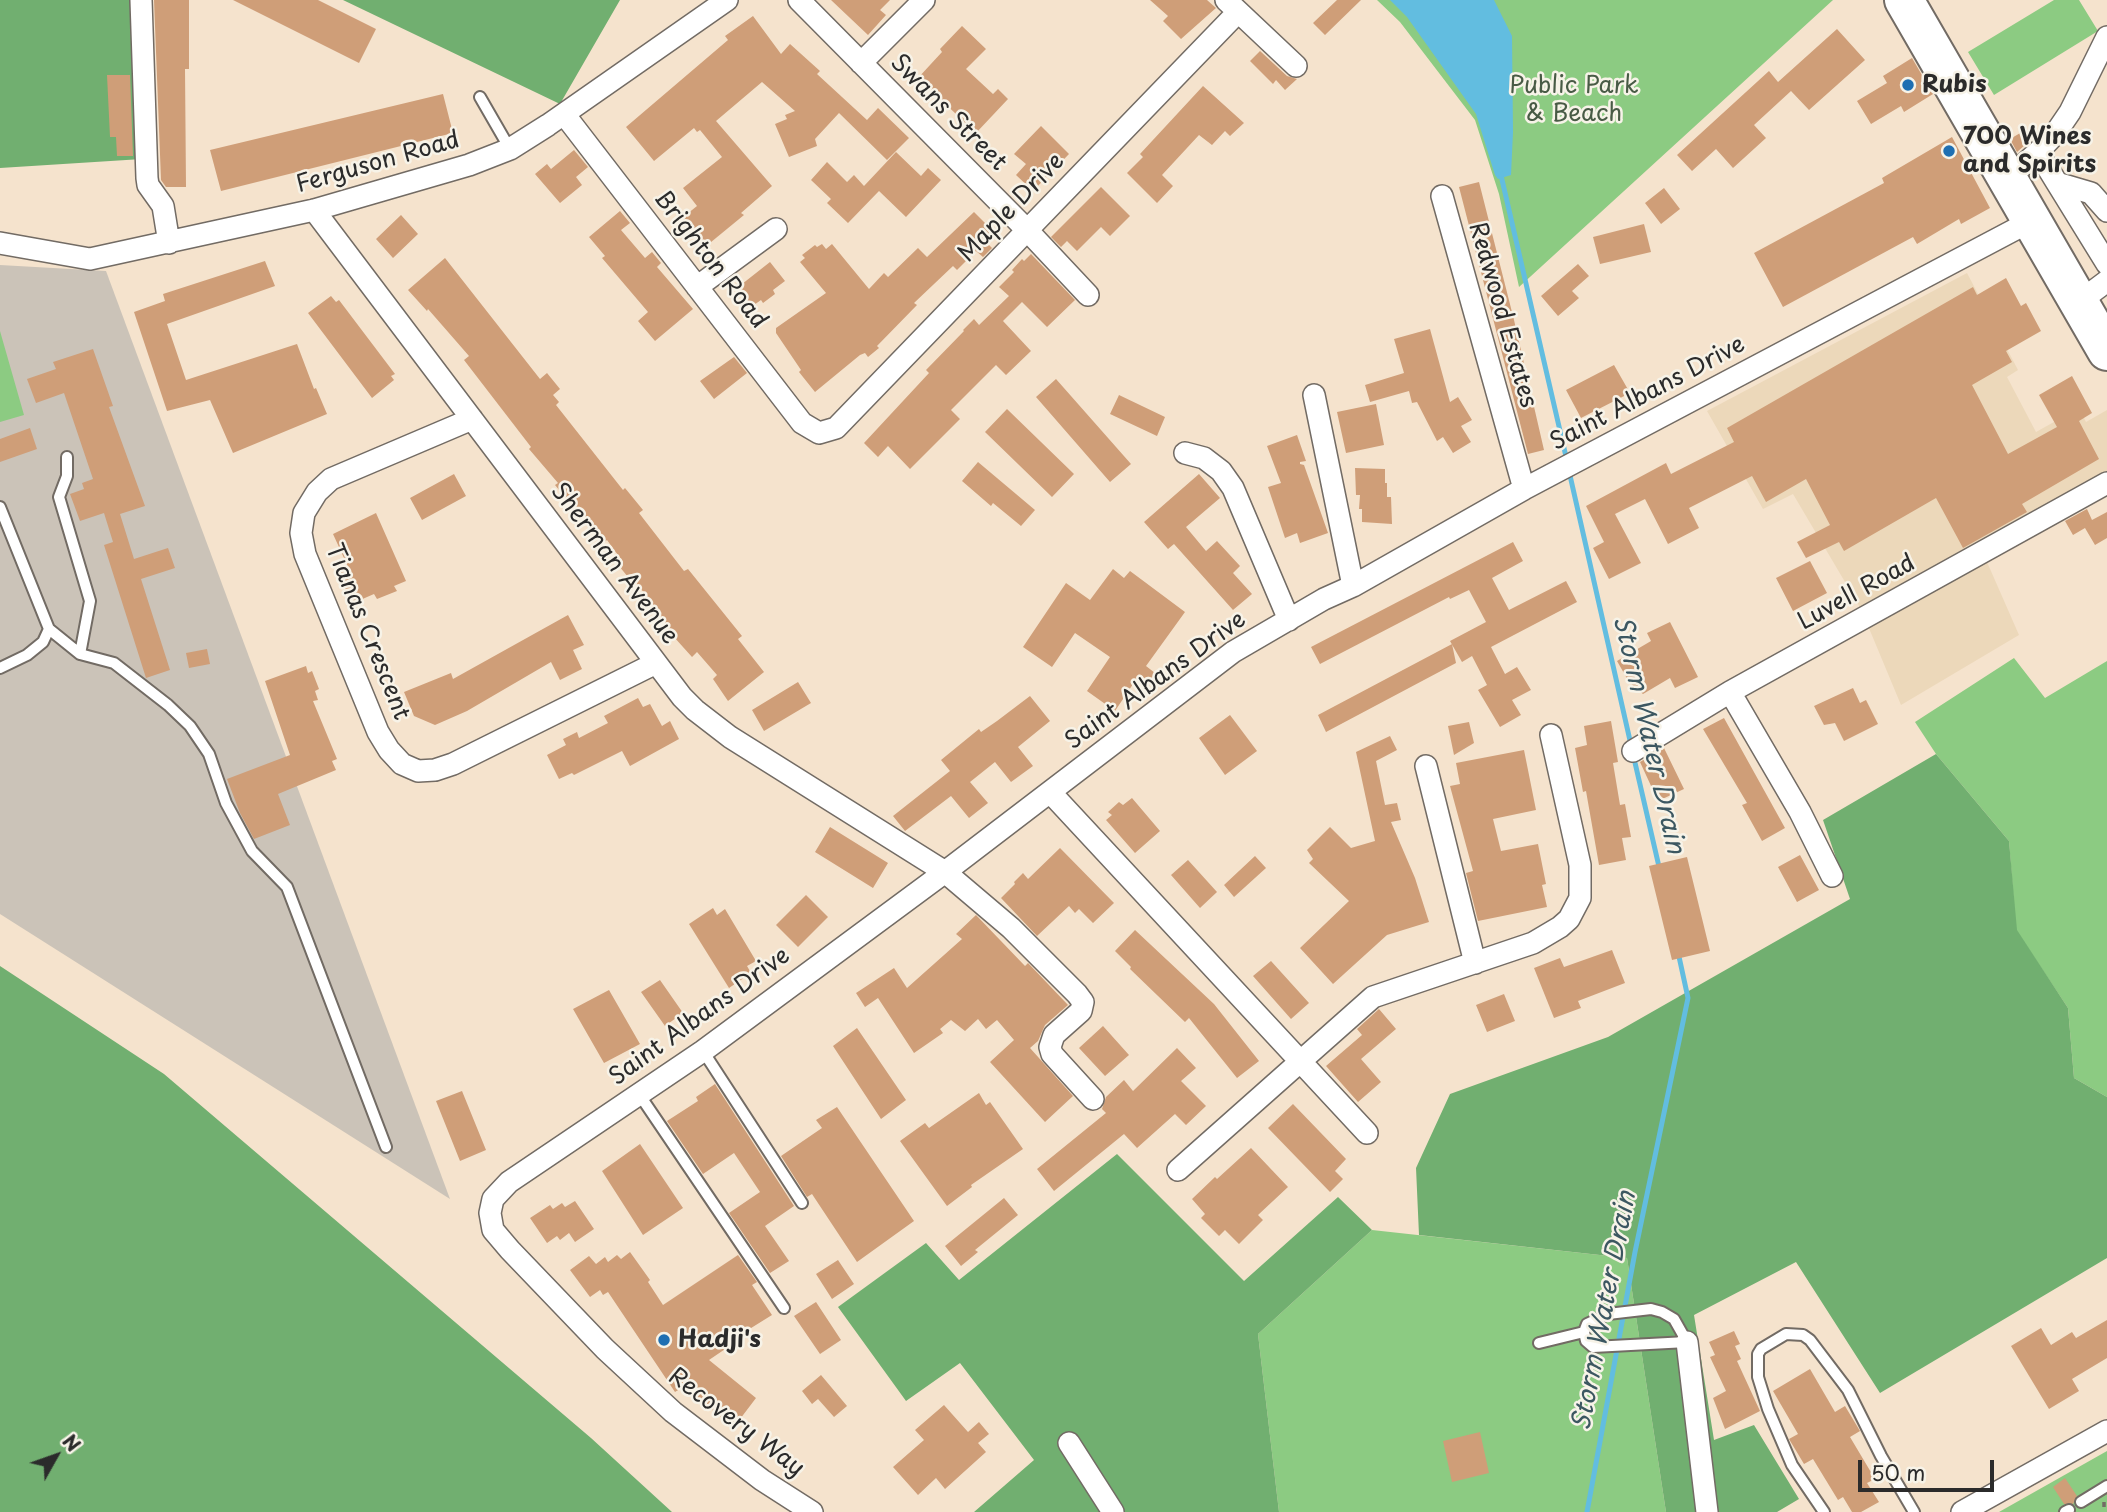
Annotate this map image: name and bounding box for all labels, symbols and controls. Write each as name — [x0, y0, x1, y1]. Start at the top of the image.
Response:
street label: Swans Street — [884, 49, 1012, 177]
place label: Rubis — [1922, 71, 1987, 99]
park label: Public Park & Beach — [1509, 72, 1639, 128]
marker: Rubis — [1900, 77, 1916, 93]
place label: 700 Wines and Spirits — [1963, 123, 2096, 179]
street label: Ferguson Road — [293, 126, 463, 200]
marker: 700 Wines and Spirits — [1941, 143, 1957, 159]
street label: Maple Drive — [953, 148, 1071, 268]
street label: Brighton Road — [647, 185, 773, 335]
street label: Redwood Estates — [1462, 219, 1542, 411]
street label: Saint Albans Drive — [1546, 331, 1750, 457]
street label: Sherman Avenue — [544, 478, 684, 650]
street label: Tianas Crescent — [319, 540, 415, 724]
street label: Luvell Road — [1793, 549, 1921, 637]
street label: Saint Albans Drive — [1060, 606, 1252, 756]
water label: Storm Water Drain — [1605, 613, 1691, 857]
street label: Saint Albans Drive — [604, 942, 796, 1092]
water label: Storm Water Drain — [1567, 1189, 1643, 1433]
place label: Hadji's — [678, 1326, 761, 1354]
marker: Hadji's — [656, 1332, 672, 1348]
street label: Recovery Way — [662, 1362, 810, 1484]
north arrow — [21, 1421, 91, 1491]
text: N — [57, 1428, 88, 1457]
scale bar — [1862, 1446, 1998, 1490]
text: 50 m — [1871, 1456, 1925, 1488]

